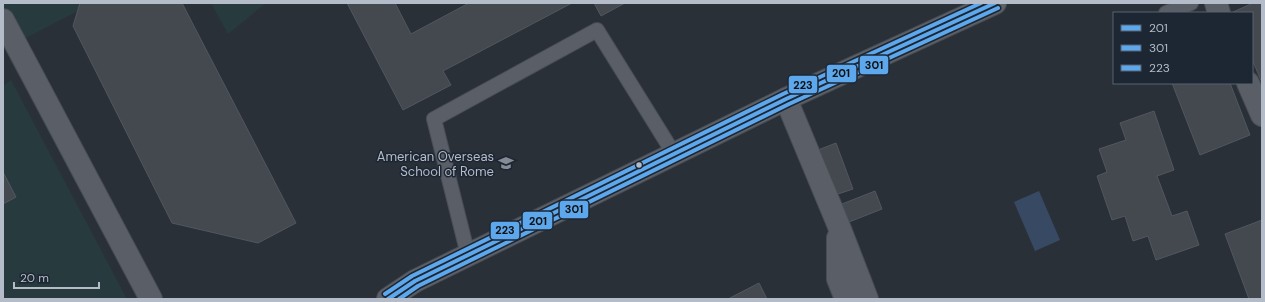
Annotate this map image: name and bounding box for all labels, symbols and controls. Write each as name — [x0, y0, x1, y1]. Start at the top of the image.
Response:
legend — [1113, 12, 1253, 84]
text: 201 — [1149, 20, 1168, 36]
text: 301 — [1149, 40, 1168, 56]
line badge: 301 — [859, 55, 889, 75]
text: 301 — [865, 58, 883, 72]
text: 223 — [1149, 60, 1170, 76]
line badge: 201 — [826, 64, 857, 83]
text: 201 — [832, 66, 850, 80]
line badge: 223 — [788, 75, 818, 94]
text: 223 — [793, 78, 813, 92]
place label: American Overseas School of Rome — [377, 148, 494, 180]
school or university icon: American Overseas School of Rome — [497, 154, 515, 172]
unlabelled marker — [634, 160, 644, 170]
line badge: 301 — [559, 200, 589, 219]
text: 301 — [565, 202, 583, 216]
line badge: 201 — [522, 211, 553, 230]
text: 201 — [529, 214, 547, 228]
line badge: 223 — [490, 221, 520, 240]
text: 223 — [495, 223, 515, 237]
scale bar — [14, 264, 99, 290]
text: 20 m — [20, 270, 49, 286]

